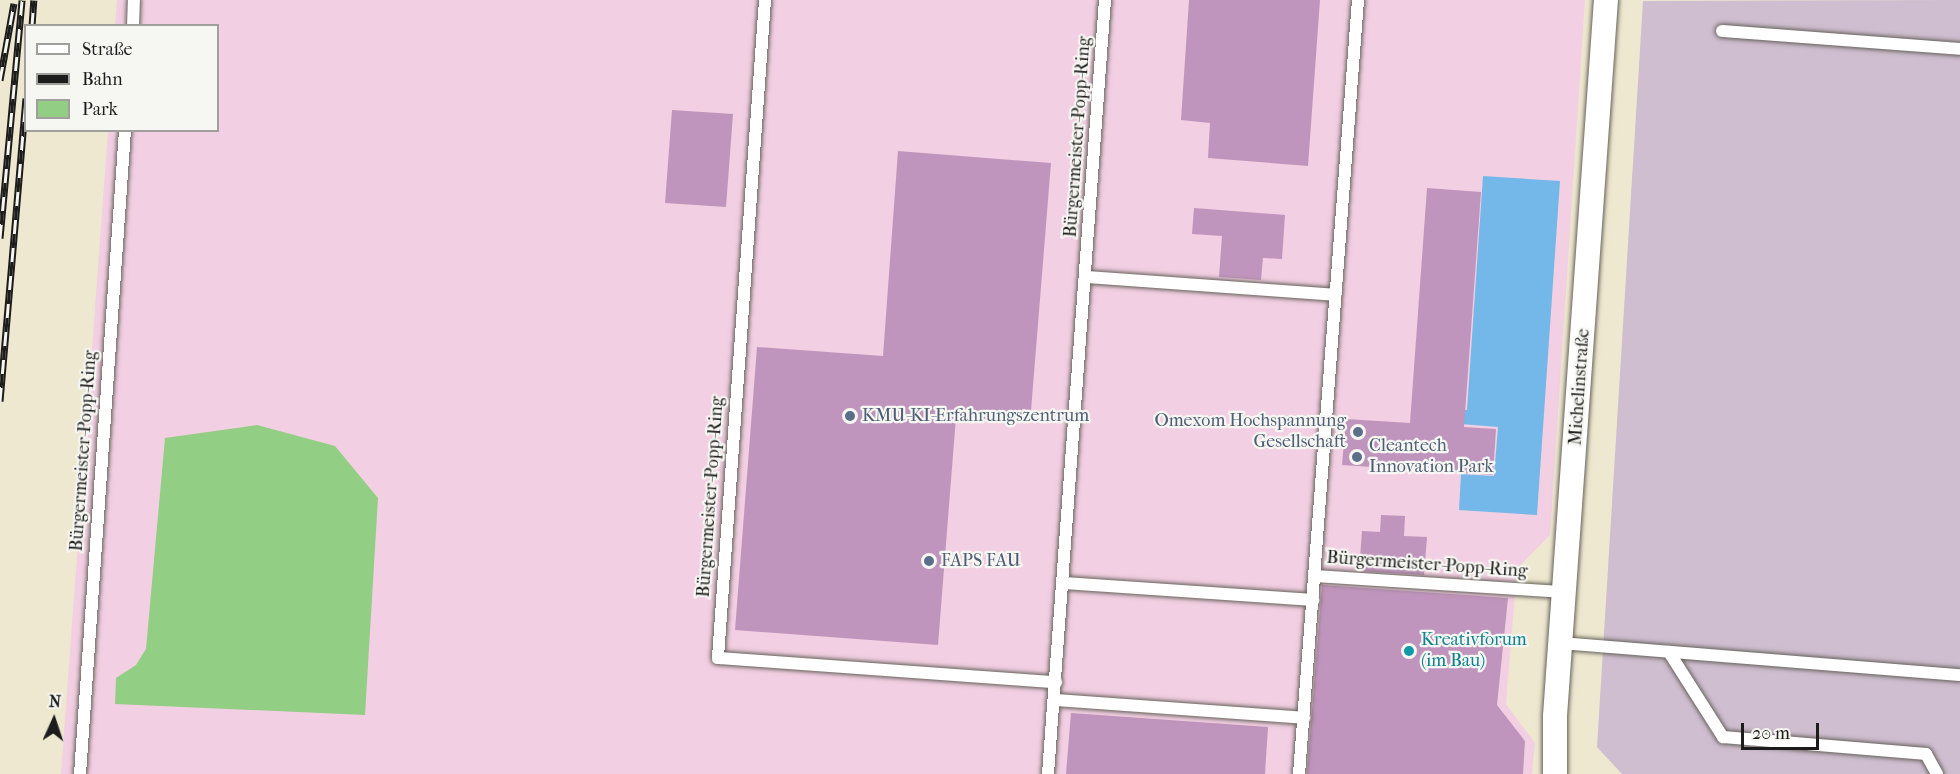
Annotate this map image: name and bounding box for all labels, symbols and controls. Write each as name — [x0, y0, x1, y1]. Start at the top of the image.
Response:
legend — [24, 24, 219, 132]
street label: Bürgermeister-Popp-Ring — [1060, 36, 1096, 238]
text: Straße — [82, 39, 132, 60]
text: Bahn — [82, 69, 123, 90]
text: Park — [82, 99, 118, 120]
street label: Michelinstraße — [1565, 328, 1595, 446]
street label: Bürgermeister-Popp-Ring — [66, 350, 102, 552]
street label: Bürgermeister-Popp-Ring — [693, 396, 729, 598]
place label: KMU-KI-Erfahrungszentrum — [862, 405, 1089, 427]
marker: KMU-KI-Erfahrungszentrum — [843, 409, 857, 423]
place label: Omexom Hochspannung Gesellschaft — [1154, 411, 1346, 454]
marker: Omexom Hochspannung Gesellschaft — [1351, 425, 1365, 439]
place label: Cleantech Innovation Park — [1369, 436, 1493, 478]
marker: Cleantech Innovation Park — [1350, 450, 1364, 464]
street label: Bürgermeister-Popp-Ring — [1326, 547, 1528, 583]
place label: FAPS FAU — [941, 550, 1021, 572]
marker: FAPS FAU — [922, 554, 936, 568]
place label: Kreativforum (im Bau) — [1421, 630, 1527, 672]
marker: Kreativforum (im Bau) — [1402, 644, 1416, 658]
north arrow — [24, 690, 84, 750]
text: N — [48, 692, 62, 711]
scale bar — [1744, 711, 1822, 749]
text: 20 m — [1752, 723, 1790, 744]

